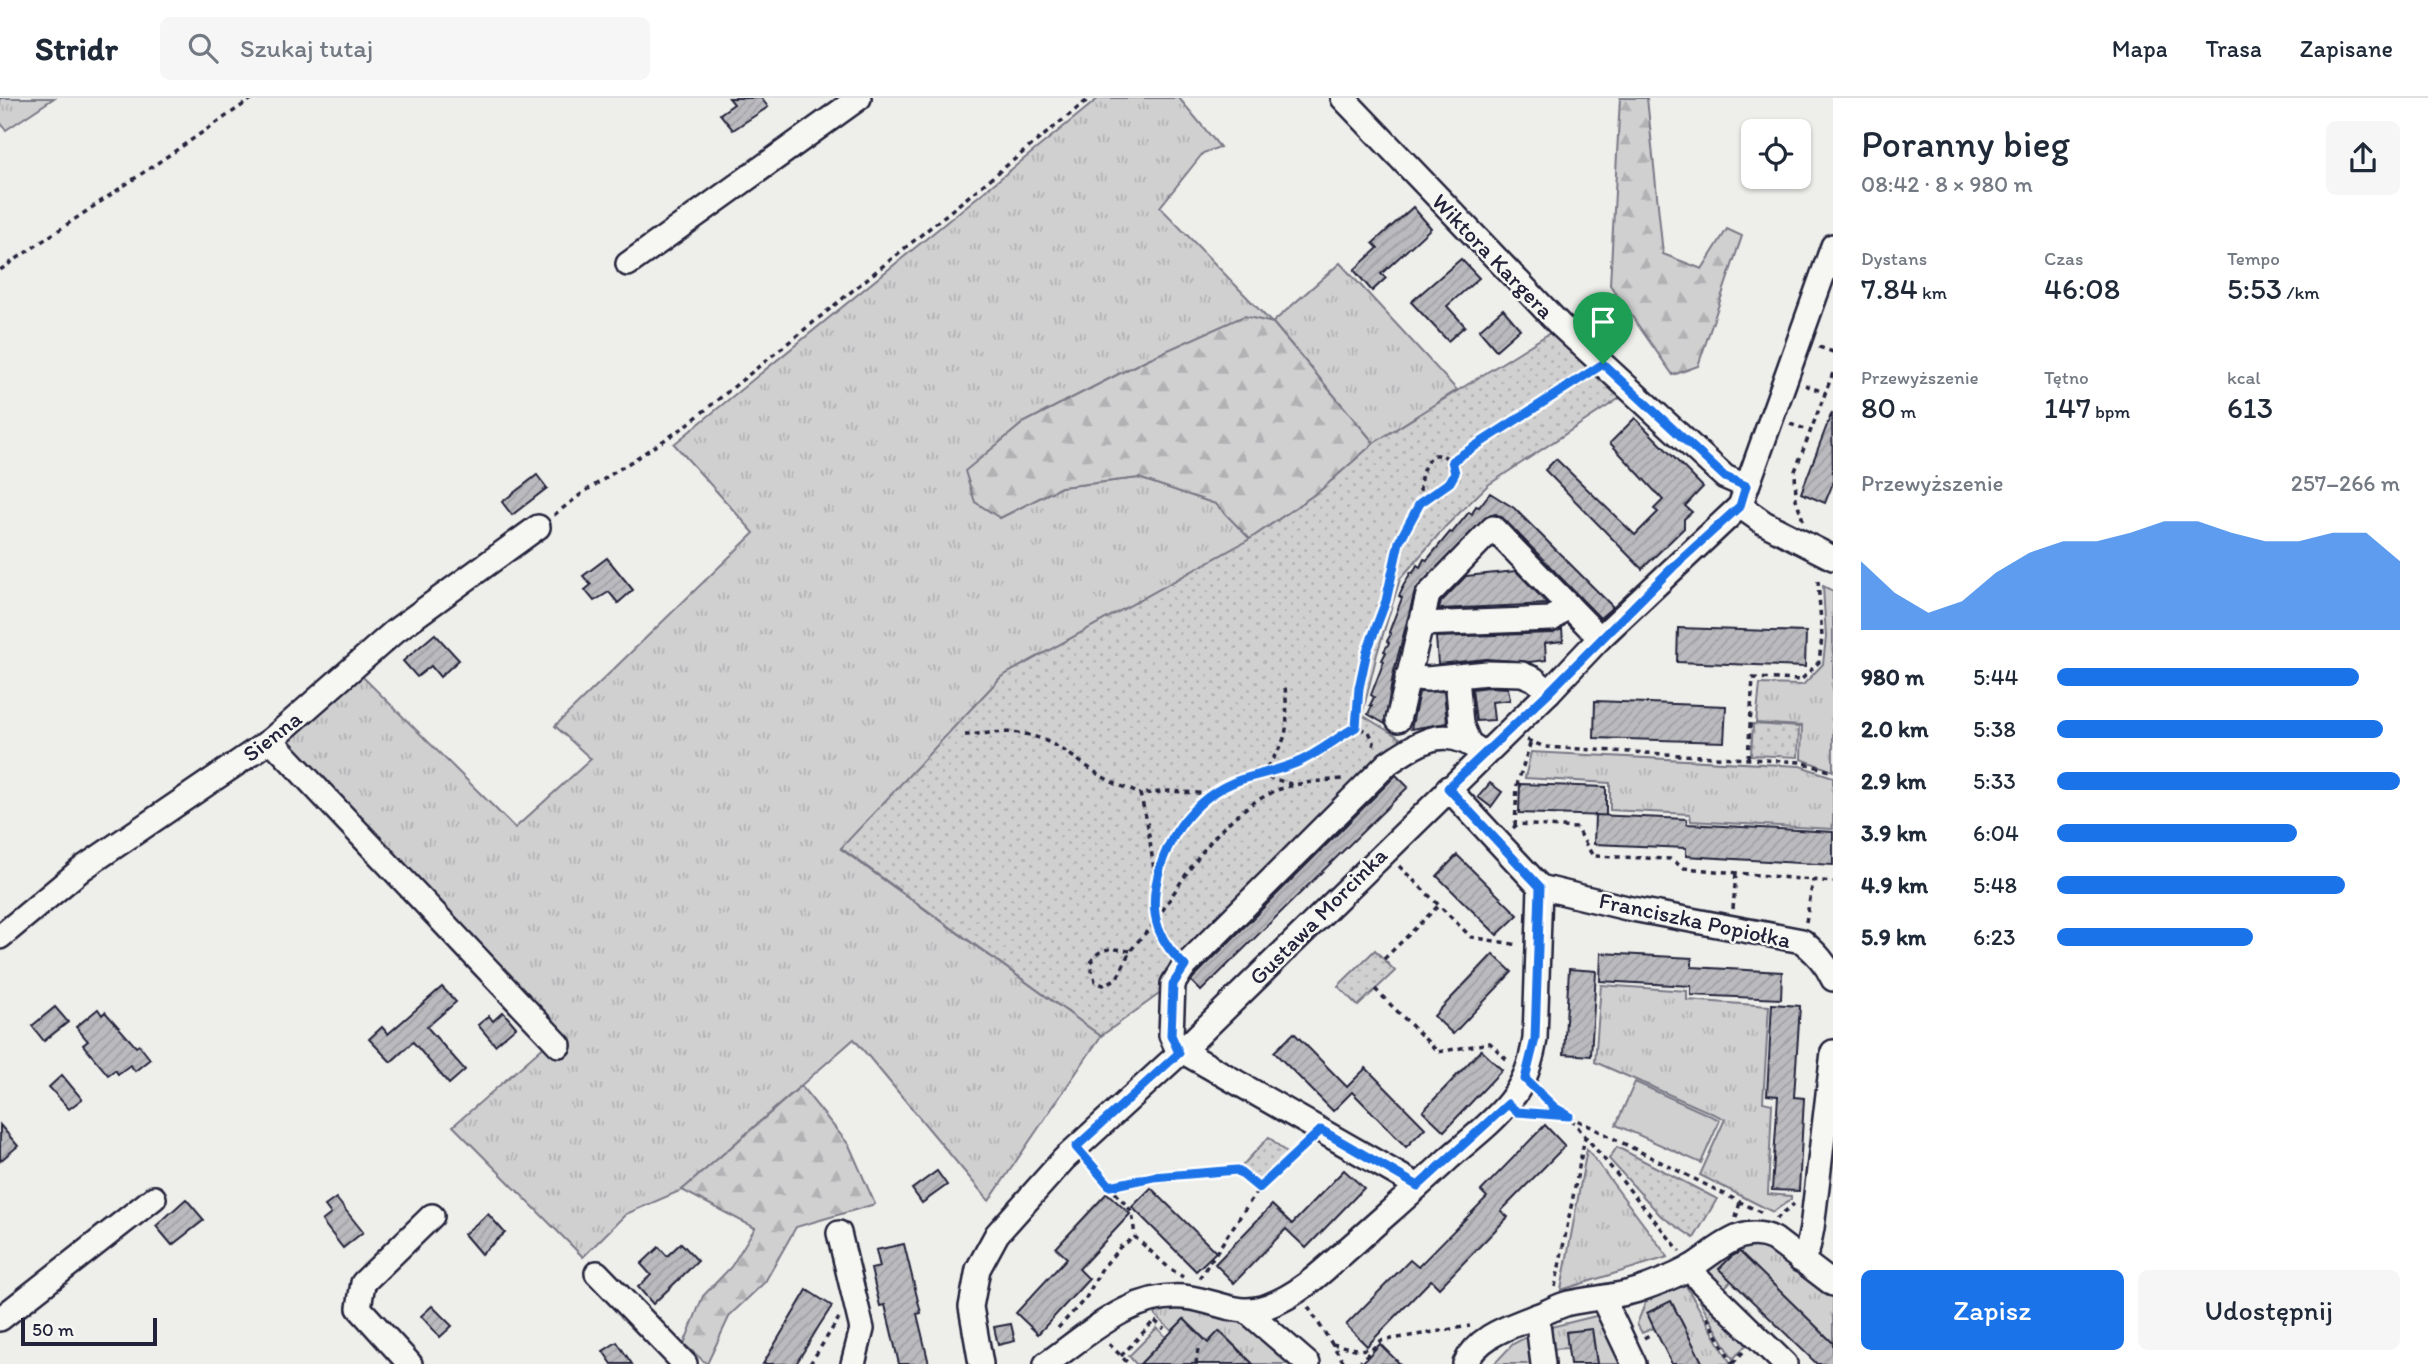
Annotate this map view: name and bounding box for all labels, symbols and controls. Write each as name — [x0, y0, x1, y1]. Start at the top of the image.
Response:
search box — [160, 17, 650, 80]
text: Stridr — [35, 29, 118, 68]
icon: search — [184, 29, 222, 67]
text: Szukaj tutaj — [240, 32, 373, 64]
text: Mapa — [2112, 34, 2168, 63]
text: Trasa — [2206, 34, 2262, 63]
text: Zapisane — [2300, 34, 2393, 63]
map controls — [1741, 119, 1811, 189]
button: locate — [1741, 119, 1811, 189]
text: Poranny bieg — [1861, 121, 2070, 167]
button: share — [2326, 121, 2400, 195]
text: 08:42 · 8 × 980 m — [1861, 170, 2033, 198]
street label: Wiktora Kargera — [1426, 187, 1560, 325]
text: Dystans — [1861, 247, 1927, 270]
text: Czas — [2044, 247, 2083, 270]
text: Tempo — [2227, 247, 2280, 270]
text: 7.84 — [1861, 270, 1918, 307]
text: 46:08 — [2044, 270, 2120, 307]
text: 5:53 — [2227, 270, 2282, 307]
text: km — [1918, 281, 1947, 304]
text: /km — [2282, 281, 2320, 304]
pin — [1573, 292, 1633, 364]
icon: arrive — [1584, 303, 1622, 341]
text: Przewyższenie — [1861, 366, 1979, 389]
text: Tętno — [2044, 366, 2089, 389]
text: kcal — [2227, 366, 2261, 389]
text: 80 — [1861, 389, 1896, 426]
text: 147 — [2044, 389, 2091, 426]
text: 613 — [2227, 389, 2273, 426]
text: m — [1896, 400, 1916, 423]
text: bpm — [2091, 400, 2130, 423]
text: Przewyższenie — [1861, 469, 2003, 497]
text: 257–266 m — [2291, 469, 2400, 497]
text: 980 m — [1861, 663, 1924, 691]
text: 5:44 — [1973, 663, 2018, 691]
street label: Sienna — [237, 704, 307, 768]
text: 2.0 km — [1861, 715, 1929, 743]
text: 5:38 — [1973, 715, 2016, 743]
text: 2.9 km — [1861, 767, 1926, 795]
text: 5:33 — [1973, 767, 2016, 795]
text: 3.9 km — [1861, 819, 1927, 847]
text: 6:04 — [1973, 819, 2019, 847]
street label: Gustawa Morcinka — [1243, 841, 1393, 991]
text: 4.9 km — [1861, 871, 1928, 899]
text: 5:48 — [1973, 871, 2017, 899]
street label: Franciszka Popiołka — [1596, 886, 1794, 954]
text: 5.9 km — [1861, 923, 1926, 951]
text: 6:23 — [1973, 923, 2015, 951]
button: Zapisz — [1861, 1270, 2124, 1350]
button: Udostępnij — [2138, 1270, 2400, 1350]
scale bar — [21, 1315, 158, 1347]
text: 50 m — [32, 1318, 74, 1341]

